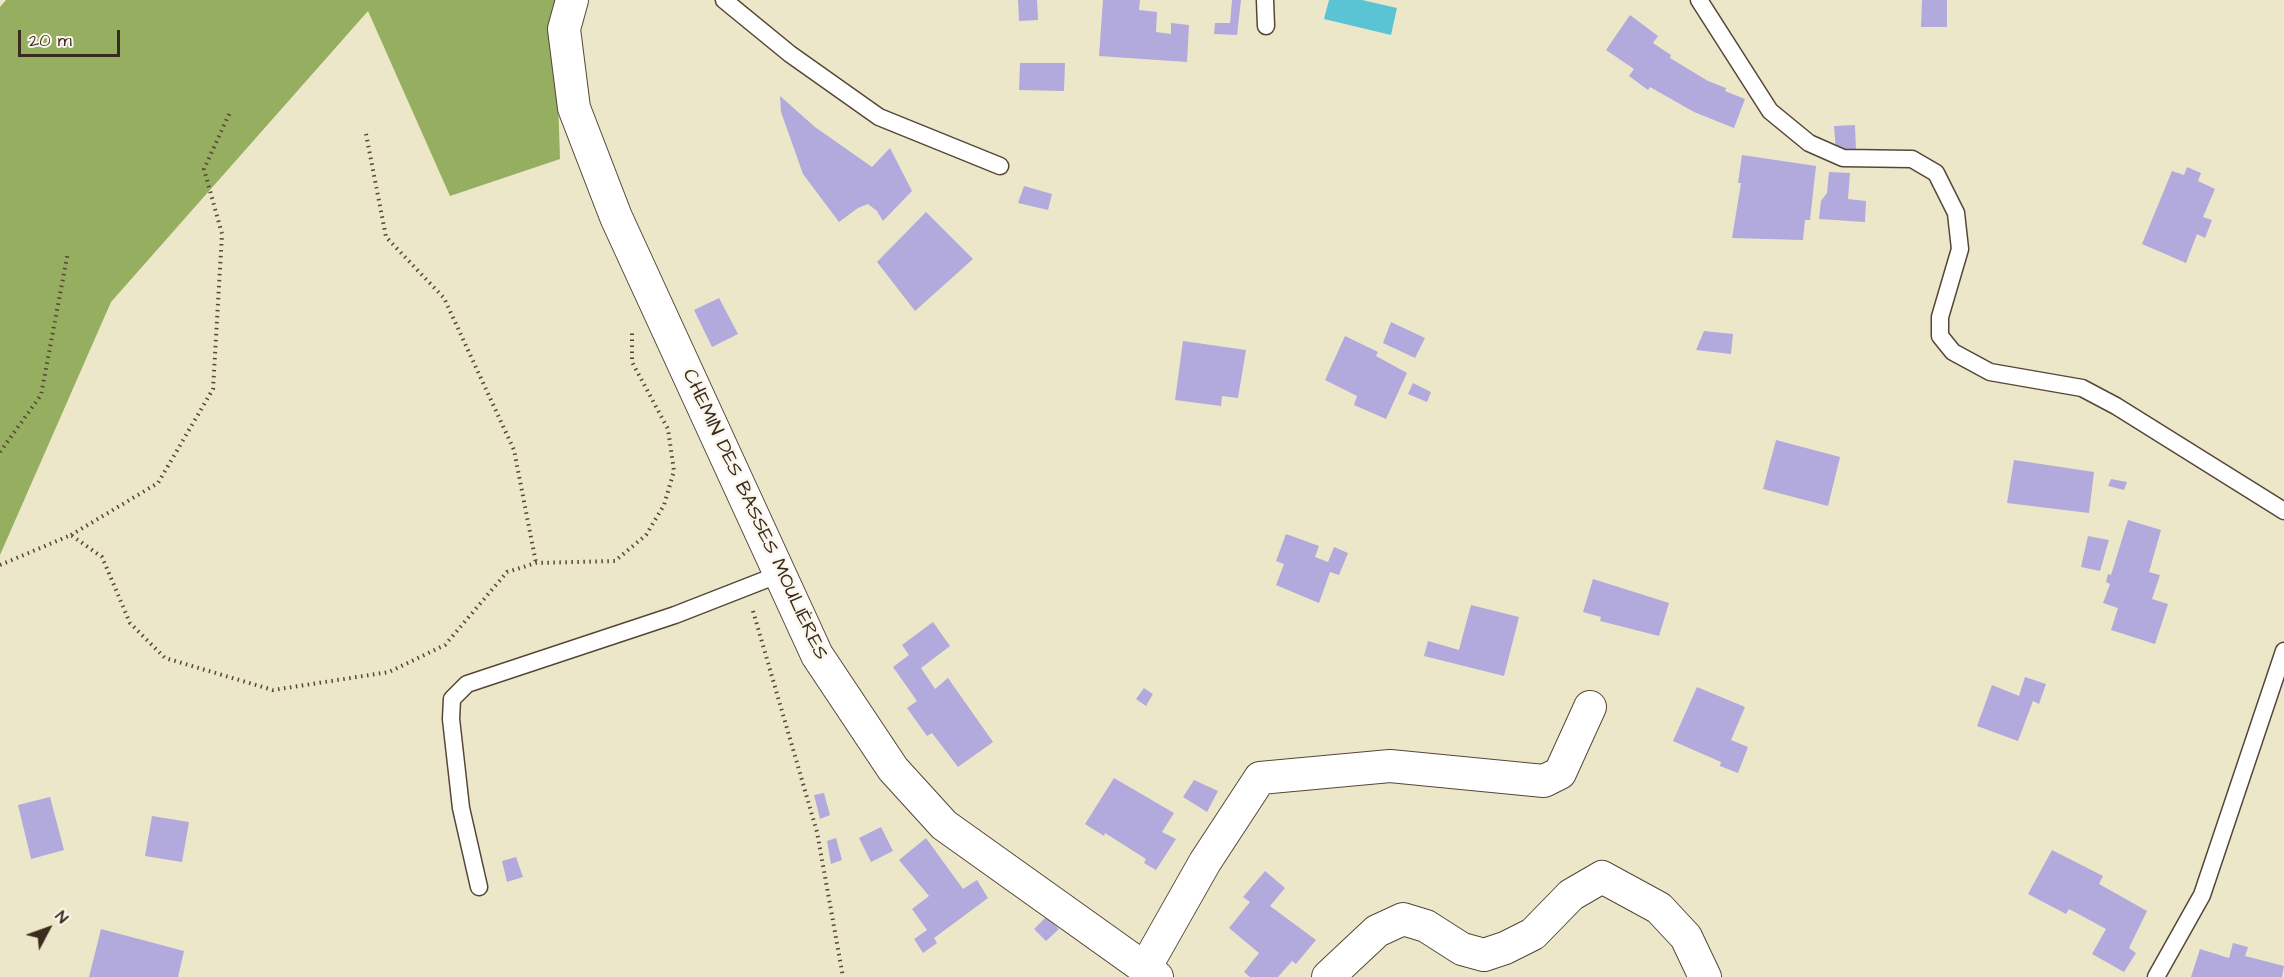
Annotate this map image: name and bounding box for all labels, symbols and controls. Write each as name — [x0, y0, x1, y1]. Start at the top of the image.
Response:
scale bar — [21, 18, 123, 56]
text: 20 m — [29, 28, 72, 53]
street label: CHEMIN DES BASSES MOULIÈRES — [676, 366, 832, 664]
north arrow — [18, 899, 78, 959]
text: N — [50, 906, 73, 928]

